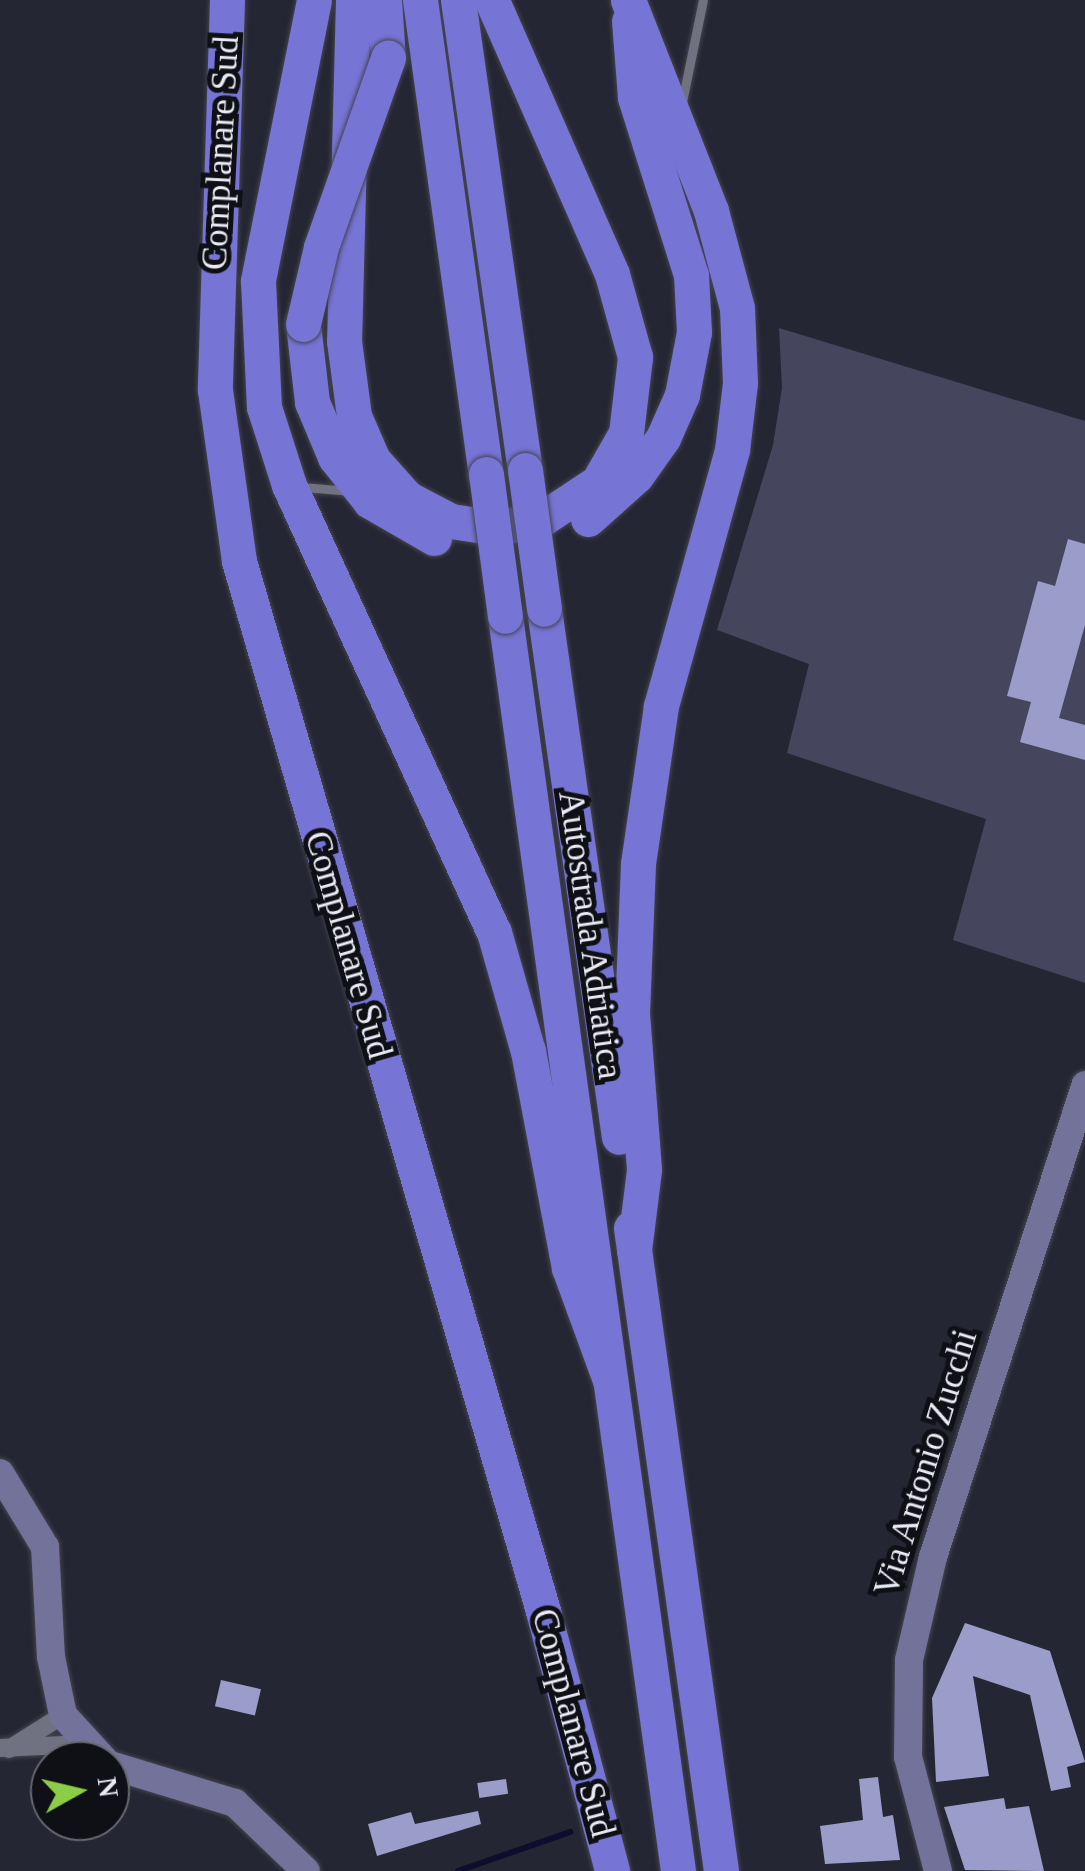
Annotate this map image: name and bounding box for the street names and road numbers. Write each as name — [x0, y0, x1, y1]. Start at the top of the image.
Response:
street label: Complanare Sud — [194, 35, 248, 271]
street label: Autostrada Adriatica — [549, 787, 631, 1083]
street label: Complanare Sud — [296, 827, 400, 1063]
street label: Via Antonio Zucchi — [865, 1324, 987, 1602]
street label: Complanare Sud — [522, 1604, 624, 1842]

